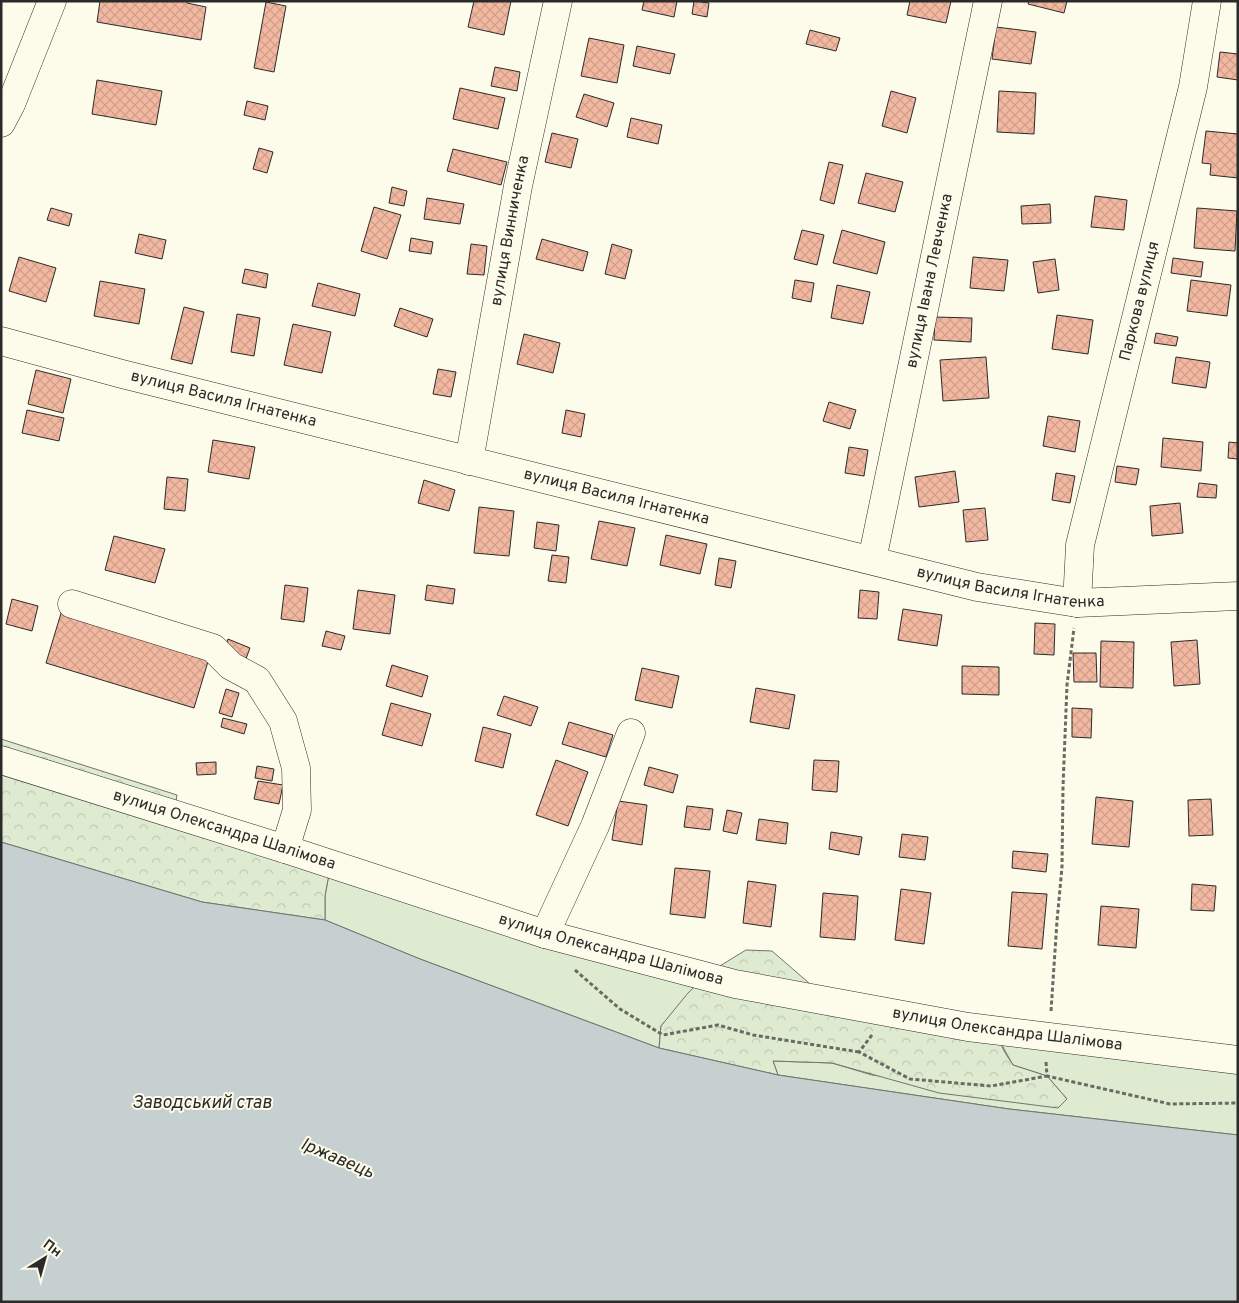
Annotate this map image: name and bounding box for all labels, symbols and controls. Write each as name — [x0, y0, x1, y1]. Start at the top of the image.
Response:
street label: вулиця Винниченка — [487, 154, 534, 307]
street label: вулиця Івана Левченка — [902, 192, 958, 370]
street label: Паркова вулиця — [1116, 239, 1165, 363]
street label: вулиця Василя Ігнатенка — [129, 367, 318, 432]
street label: вулиця Василя Ігнатенка — [522, 464, 711, 530]
street label: вулиця Василя Ігнатенка — [914, 562, 1105, 613]
street label: вулиця Олександра Шалімова — [110, 786, 338, 875]
street label: вулиця Олександра Шалімова — [496, 909, 726, 991]
street label: вулиця Олександра Шалімова — [891, 1003, 1124, 1056]
water label: Заводський став — [132, 1092, 272, 1115]
water label: Іржавець — [297, 1133, 377, 1185]
north arrow — [20, 1233, 70, 1283]
text: Пн — [39, 1236, 65, 1261]

